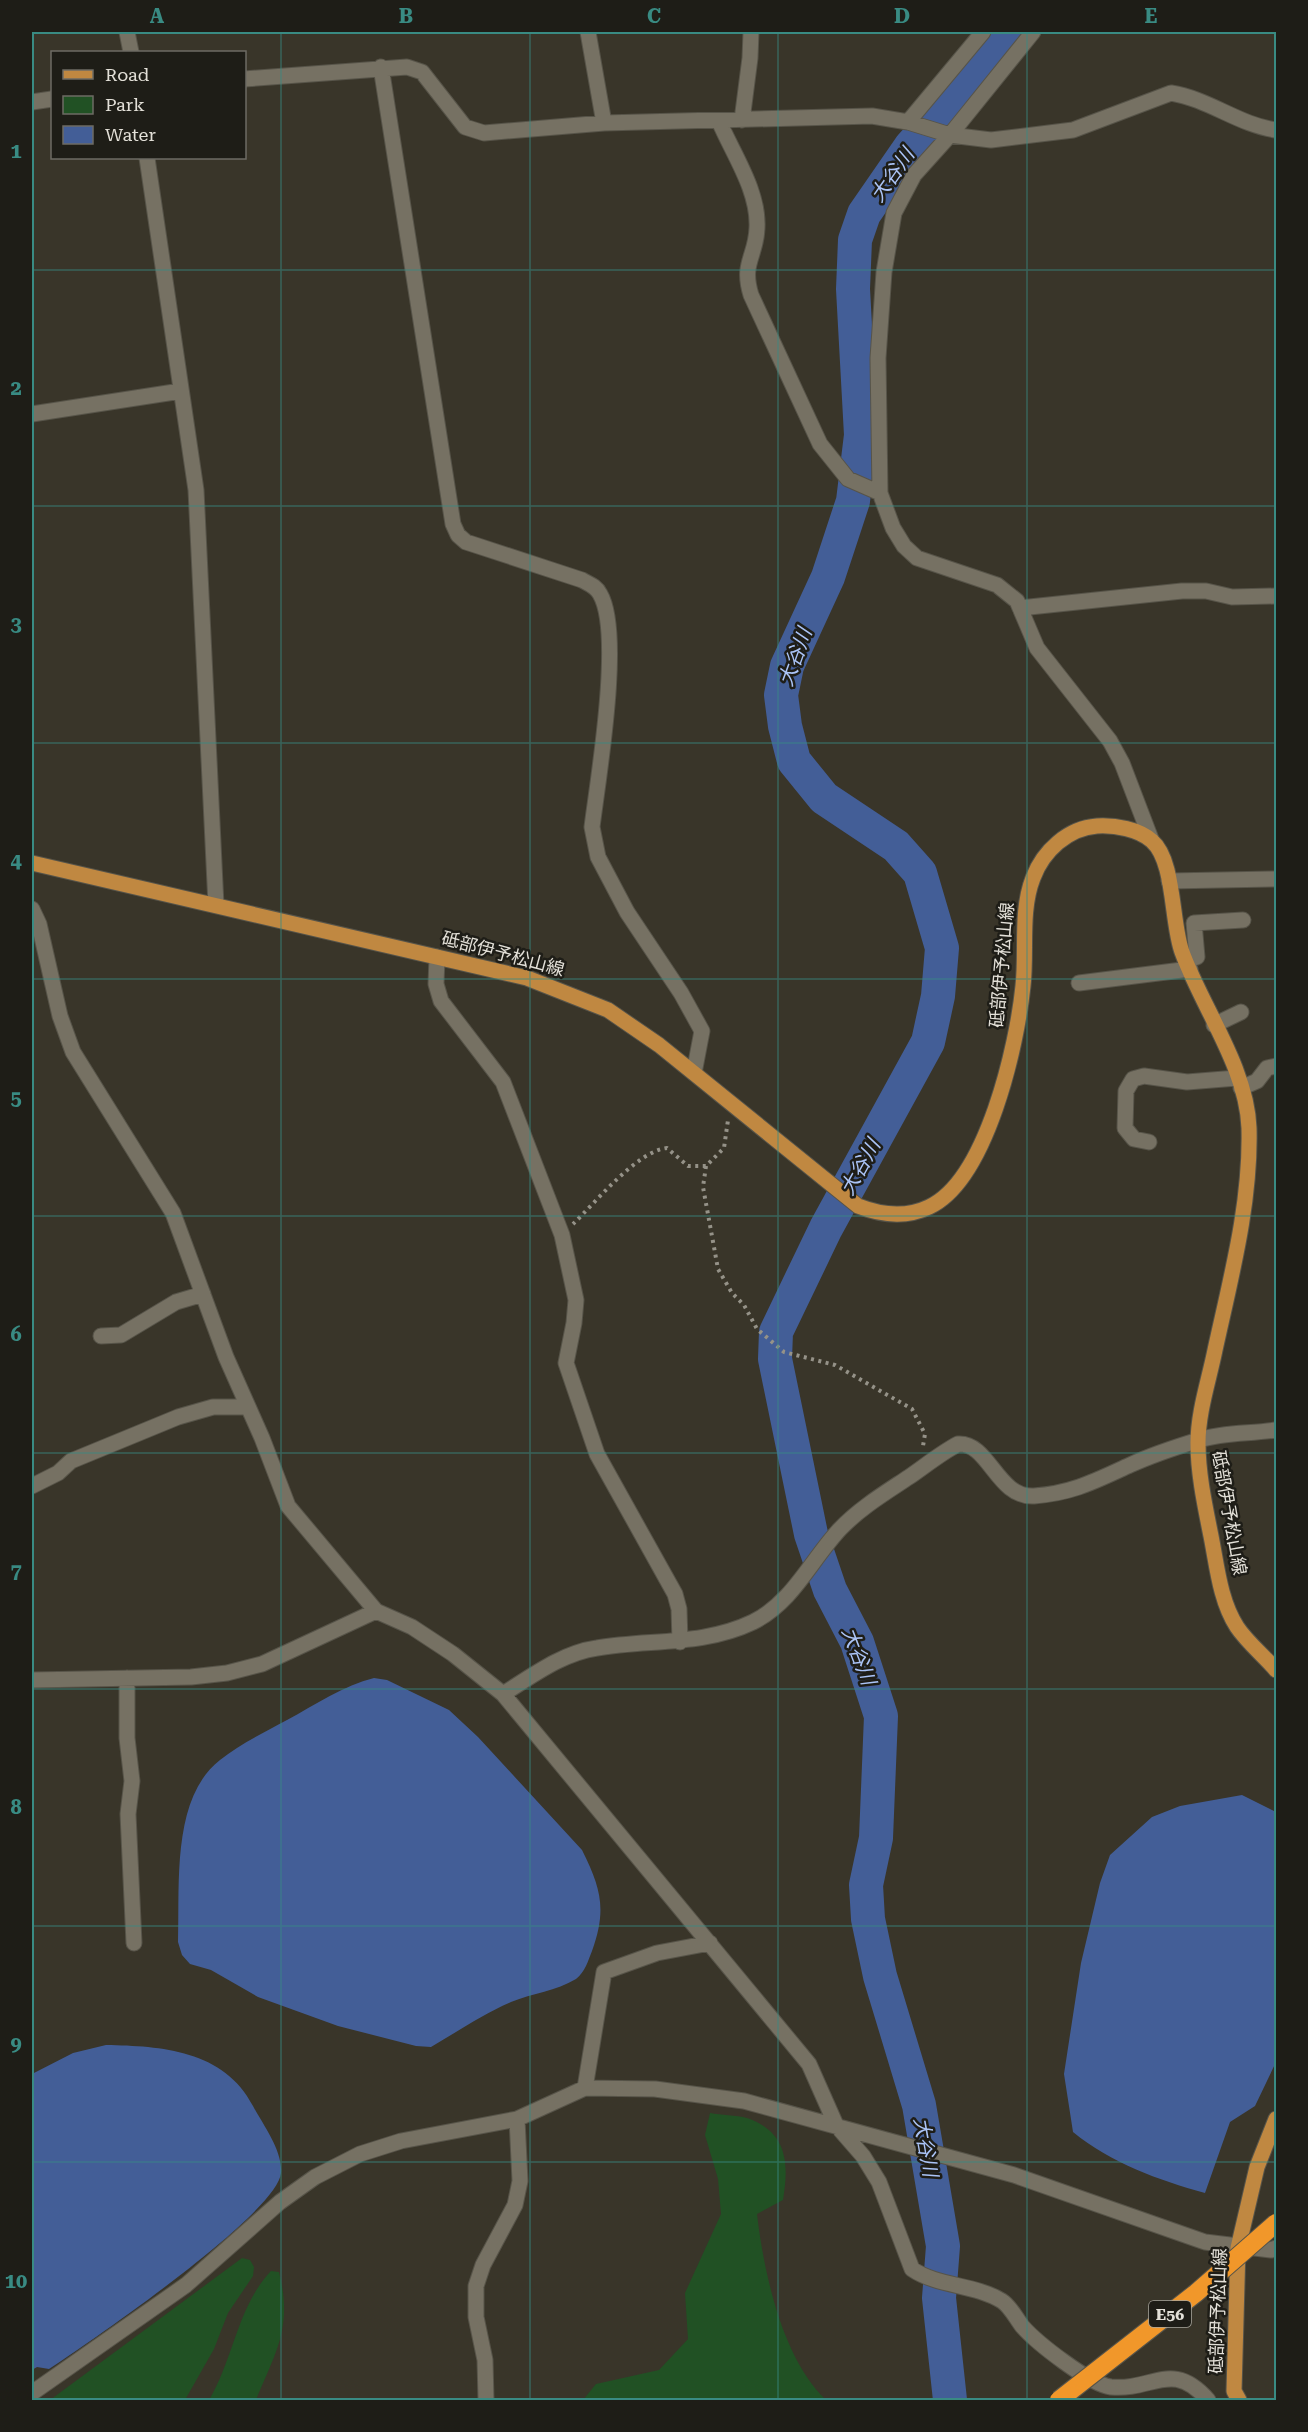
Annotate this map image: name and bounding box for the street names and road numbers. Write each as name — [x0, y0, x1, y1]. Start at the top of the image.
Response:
street label: 砥部伊予松山線 — [986, 901, 1017, 1029]
street label: 砥部伊予松山線 — [440, 927, 567, 980]
street label: 砥部伊予松山線 — [1208, 1449, 1251, 1577]
street label: 砥部伊予松山線 — [1205, 2248, 1230, 2374]
road number: E56 — [1149, 2301, 1191, 2327]

